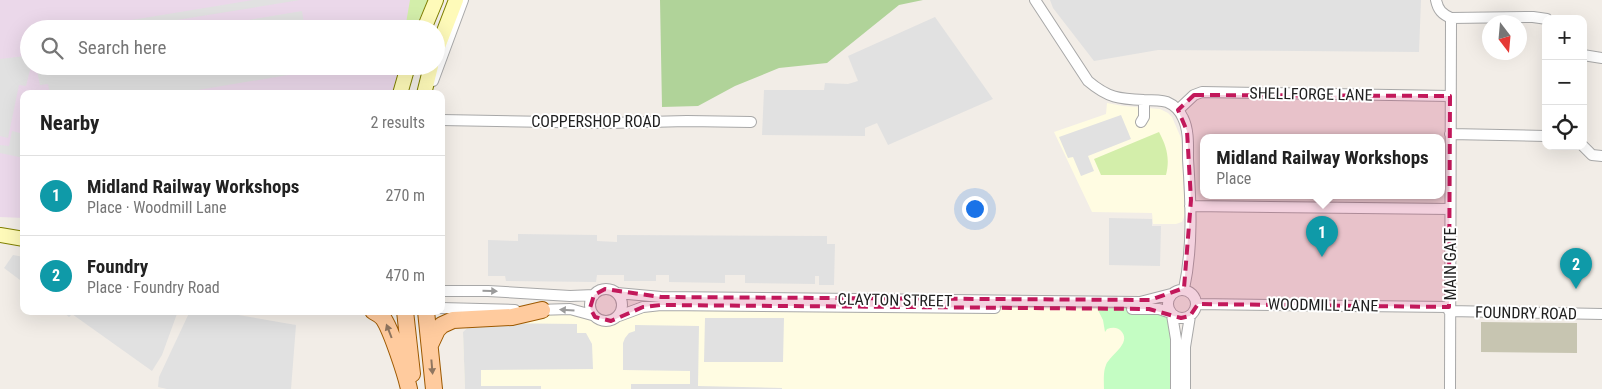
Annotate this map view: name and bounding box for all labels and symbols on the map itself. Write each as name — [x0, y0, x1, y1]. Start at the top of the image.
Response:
north arrow — [1482, 15, 1527, 60]
street label: SHELLFORGE LANE — [1249, 83, 1373, 105]
street label: COPPERSHOP ROAD — [531, 112, 661, 131]
your location — [962, 196, 988, 222]
pin: 1 — [1306, 216, 1338, 257]
street label: MAIN GATE — [1441, 227, 1460, 301]
pin: 2 — [1560, 248, 1592, 289]
one-way arrow — [482, 288, 498, 296]
street label: CLAYTON STREET — [838, 290, 952, 310]
street label: WOODMILL LANE — [1268, 295, 1378, 315]
street label: FOUNDRY ROAD — [1475, 303, 1577, 323]
one-way arrow — [559, 306, 575, 314]
one-way arrow — [385, 323, 393, 338]
one-way arrow — [429, 360, 437, 376]

